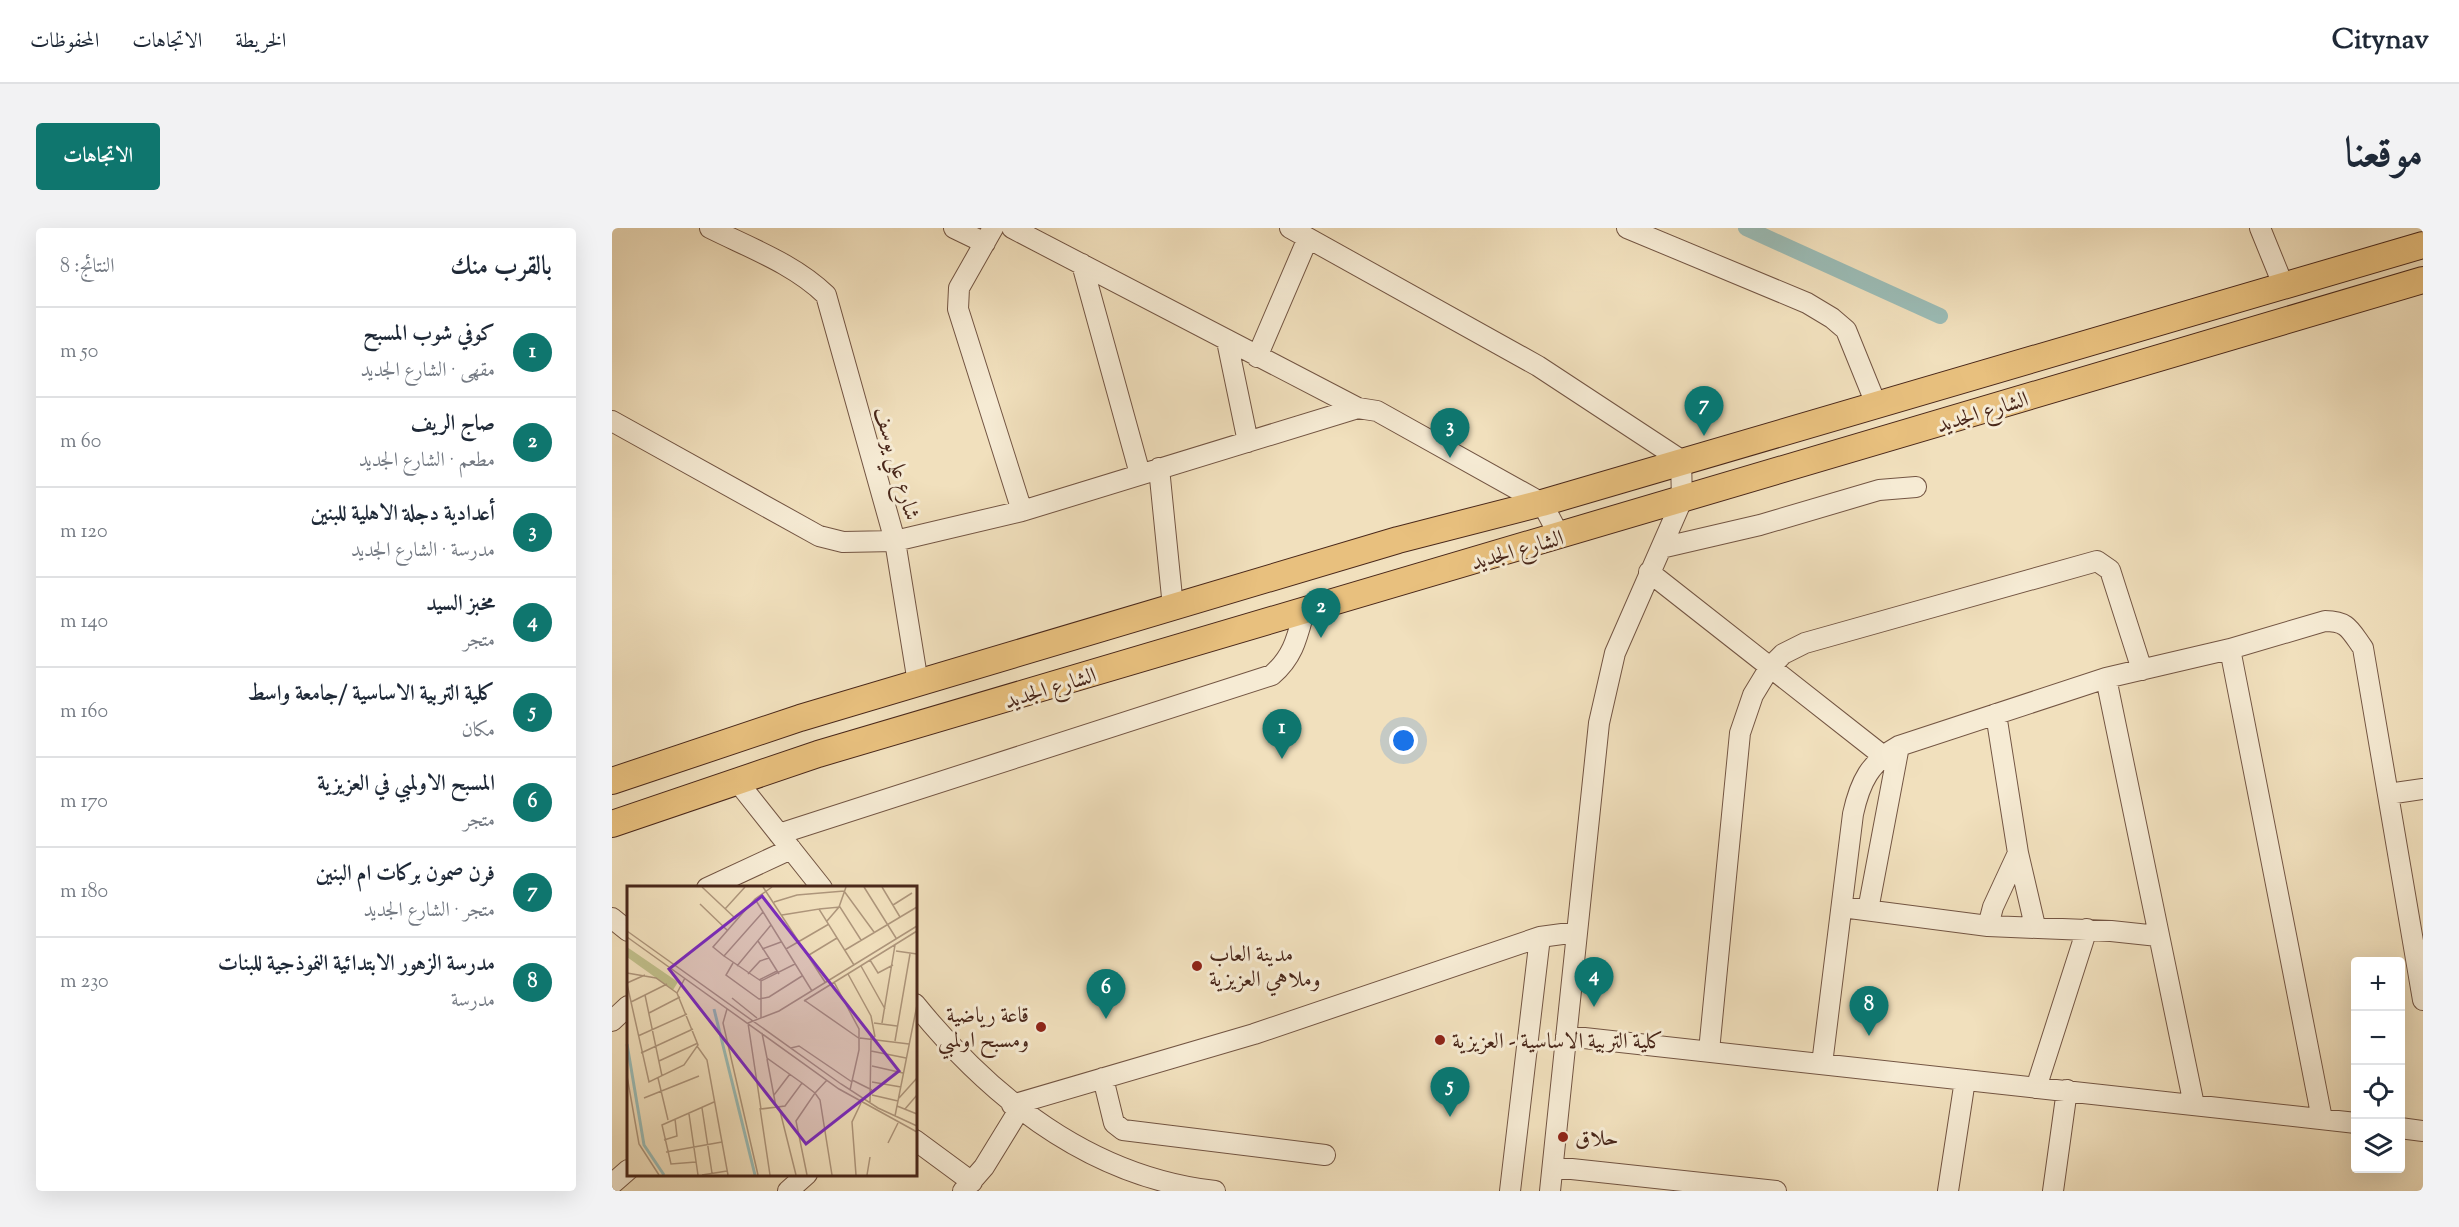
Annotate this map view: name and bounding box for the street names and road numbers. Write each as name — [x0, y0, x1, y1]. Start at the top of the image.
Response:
street label: الشارع الجديد — [1933, 385, 2033, 443]
street label: شارع علي يوسف — [861, 403, 927, 525]
street label: الشارع الجديد — [1468, 523, 1568, 580]
street label: الشارع الجديد — [1001, 661, 1101, 719]

